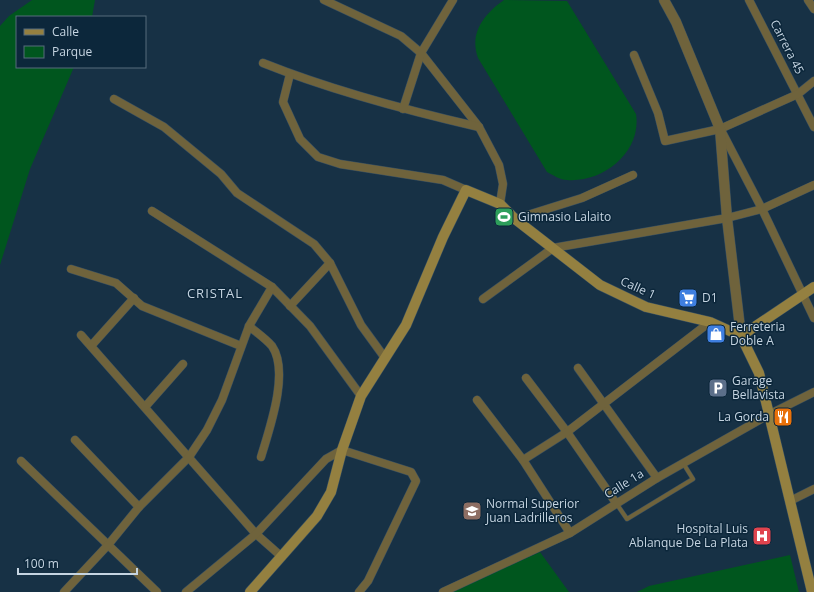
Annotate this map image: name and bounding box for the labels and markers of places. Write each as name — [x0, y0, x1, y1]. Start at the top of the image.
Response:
sports icon: Gimnasio Lalaito — [493, 206, 515, 228]
place label: Gimnasio Lalaito — [518, 208, 611, 225]
supermarket icon: D1 — [677, 287, 699, 309]
place label: D1 — [702, 289, 718, 306]
place label: Ferreteria Doble A — [730, 318, 785, 349]
shop icon: Ferreteria Doble A — [705, 323, 727, 345]
place label: Garage Bellavista — [732, 372, 785, 403]
parking icon: Garage Bellavista — [707, 377, 729, 399]
restaurant icon: La Gorda — [772, 406, 794, 428]
place label: La Gorda — [718, 408, 769, 425]
place label: Normal Superior Juan Ladrilleros — [485, 495, 579, 526]
school or university icon: Normal Superior Juan Ladrilleros — [461, 500, 483, 522]
place label: Hospital Luis Ablanque De La Plata — [629, 520, 748, 551]
hospital icon: Hospital Luis Ablanque De La Plata — [751, 525, 773, 547]

